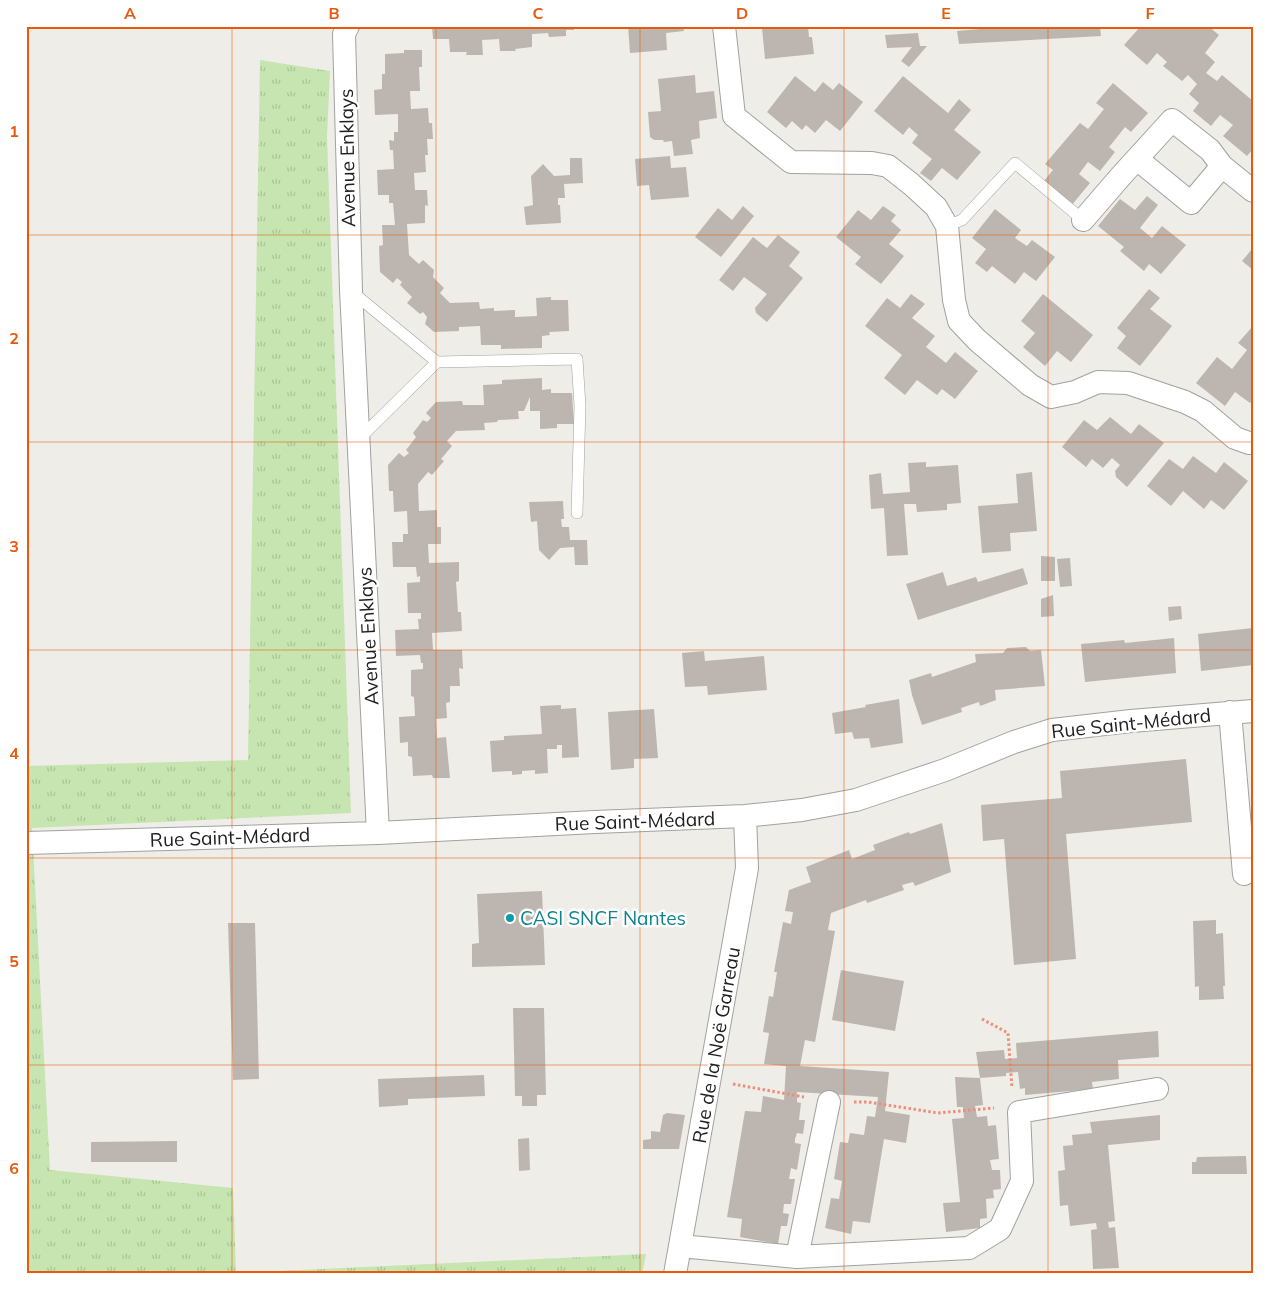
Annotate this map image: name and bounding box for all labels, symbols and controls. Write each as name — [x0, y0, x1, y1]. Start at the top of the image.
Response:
text: A — [124, 3, 136, 23]
text: B — [328, 3, 340, 23]
text: C — [533, 3, 544, 23]
text: D — [736, 3, 748, 23]
text: E — [941, 3, 951, 23]
text: F — [1145, 3, 1155, 23]
street label: Avenue Enklays — [334, 89, 360, 227]
text: 1 — [9, 121, 19, 141]
text: 2 — [9, 328, 19, 348]
text: 3 — [9, 536, 19, 556]
street label: Avenue Enklays — [352, 566, 384, 706]
street label: Rue Saint-Médard — [1050, 703, 1212, 743]
text: 4 — [9, 743, 19, 763]
street label: Rue Saint-Médard — [554, 806, 716, 836]
street label: Rue Saint-Médard — [149, 822, 311, 852]
place label: CASI SNCF Nantes — [520, 906, 686, 930]
marker: CASI SNCF Nantes — [504, 912, 516, 924]
street label: Rue de la Noë Garreau — [687, 945, 745, 1145]
text: 5 — [9, 951, 19, 971]
text: 6 — [9, 1158, 19, 1178]

